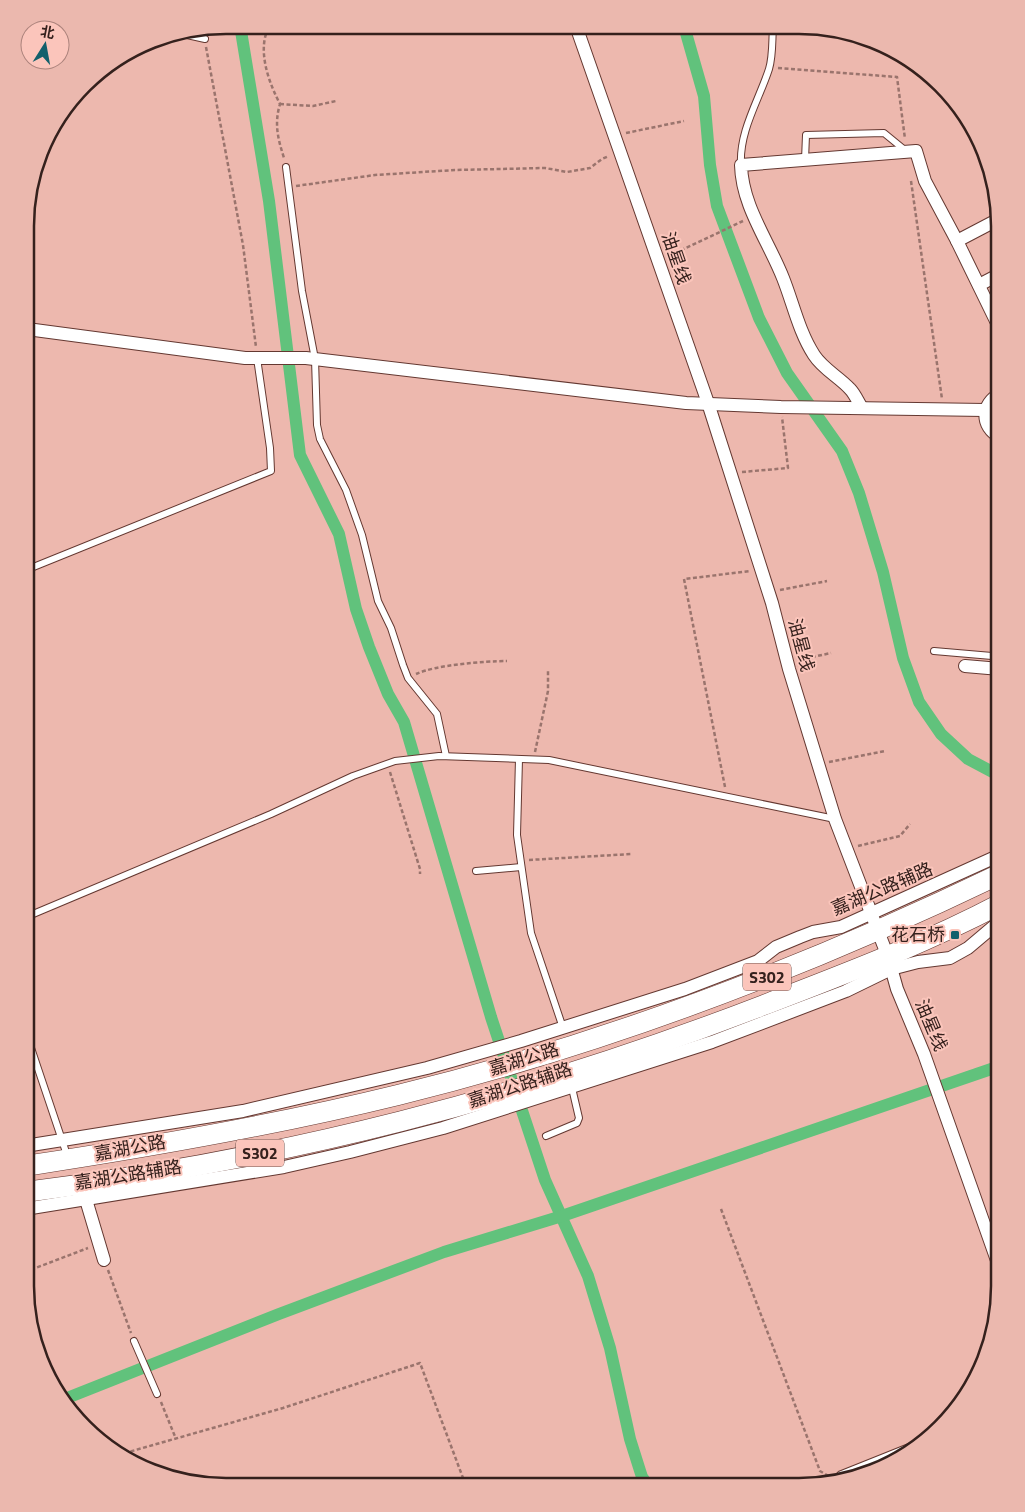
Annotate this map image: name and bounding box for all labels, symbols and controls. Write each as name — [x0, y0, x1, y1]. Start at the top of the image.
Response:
north arrow — [20, 20, 70, 70]
text: 北 — [39, 20, 56, 43]
street label: 油星线 — [655, 228, 698, 288]
street label: 油星线 — [781, 615, 822, 674]
street label: 嘉湖公路辅路 — [827, 855, 937, 922]
place label: 花石桥 — [891, 921, 945, 948]
marker: 花石桥 — [949, 929, 961, 941]
road number: S302 — [743, 964, 791, 990]
street label: 油星线 — [908, 995, 954, 1055]
street label: 嘉湖公路 — [485, 1035, 562, 1082]
street label: 嘉湖公路辅路 — [464, 1055, 575, 1114]
street label: 嘉湖公路 — [92, 1128, 168, 1167]
road number: S302 — [236, 1140, 284, 1166]
street label: 嘉湖公路辅路 — [72, 1153, 183, 1196]

